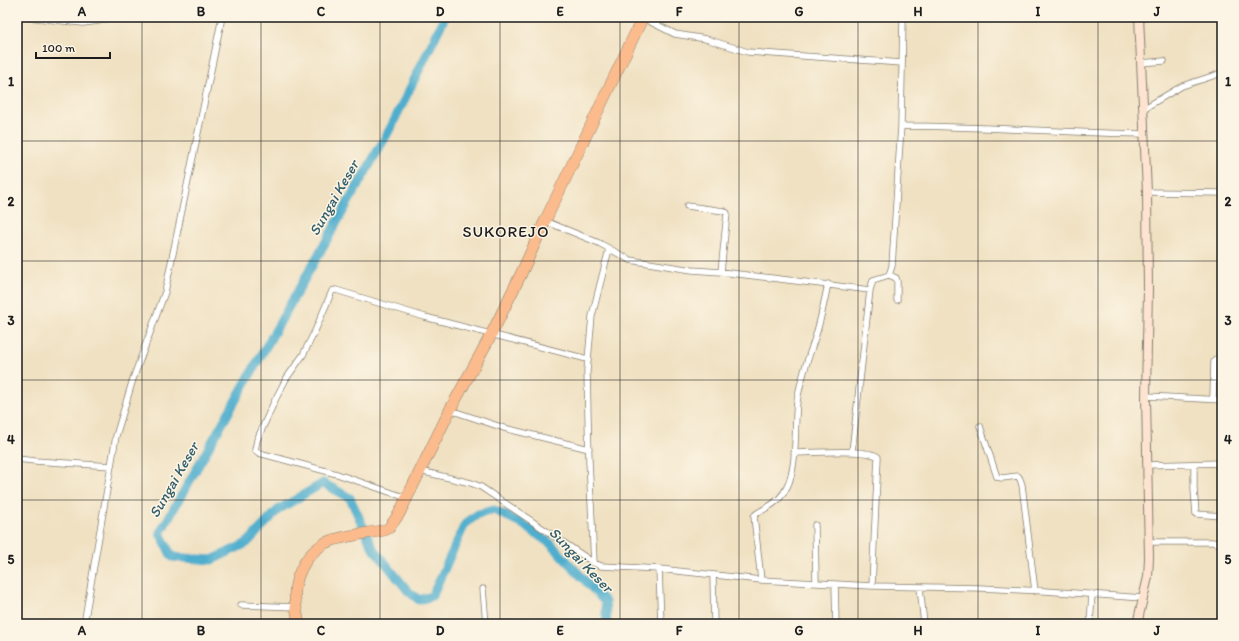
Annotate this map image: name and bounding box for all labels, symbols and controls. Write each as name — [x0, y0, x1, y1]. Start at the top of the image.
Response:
text: A — [77, 4, 87, 19]
text: B — [197, 4, 206, 19]
text: C — [317, 4, 326, 19]
text: D — [436, 4, 445, 19]
text: E — [556, 4, 564, 19]
text: F — [676, 4, 683, 19]
text: G — [795, 4, 804, 19]
text: H — [914, 4, 923, 19]
text: I — [1036, 4, 1041, 19]
text: J — [1153, 4, 1161, 19]
scale bar — [36, 34, 110, 60]
text: 100 m — [42, 41, 75, 55]
text: 1 — [8, 74, 14, 89]
text: 1 — [1225, 74, 1231, 89]
water label: Sungai Keser — [305, 155, 364, 239]
text: 2 — [8, 194, 15, 209]
text: 2 — [1225, 194, 1232, 209]
district label: SUKOREJO — [462, 222, 550, 241]
text: 3 — [7, 313, 15, 328]
text: 3 — [1224, 313, 1232, 328]
text: 4 — [7, 432, 15, 447]
text: 4 — [1224, 432, 1232, 447]
water label: Sungai Keser — [145, 437, 204, 521]
water label: Sungai Keser — [545, 524, 618, 598]
text: 5 — [8, 552, 15, 567]
text: 5 — [1225, 552, 1232, 567]
text: A — [77, 623, 87, 638]
text: B — [197, 623, 206, 638]
text: C — [317, 623, 326, 638]
text: D — [436, 623, 445, 638]
text: E — [556, 623, 564, 638]
text: F — [676, 623, 683, 638]
text: G — [795, 623, 804, 638]
text: H — [914, 623, 923, 638]
text: I — [1036, 623, 1041, 638]
text: J — [1153, 623, 1161, 638]

